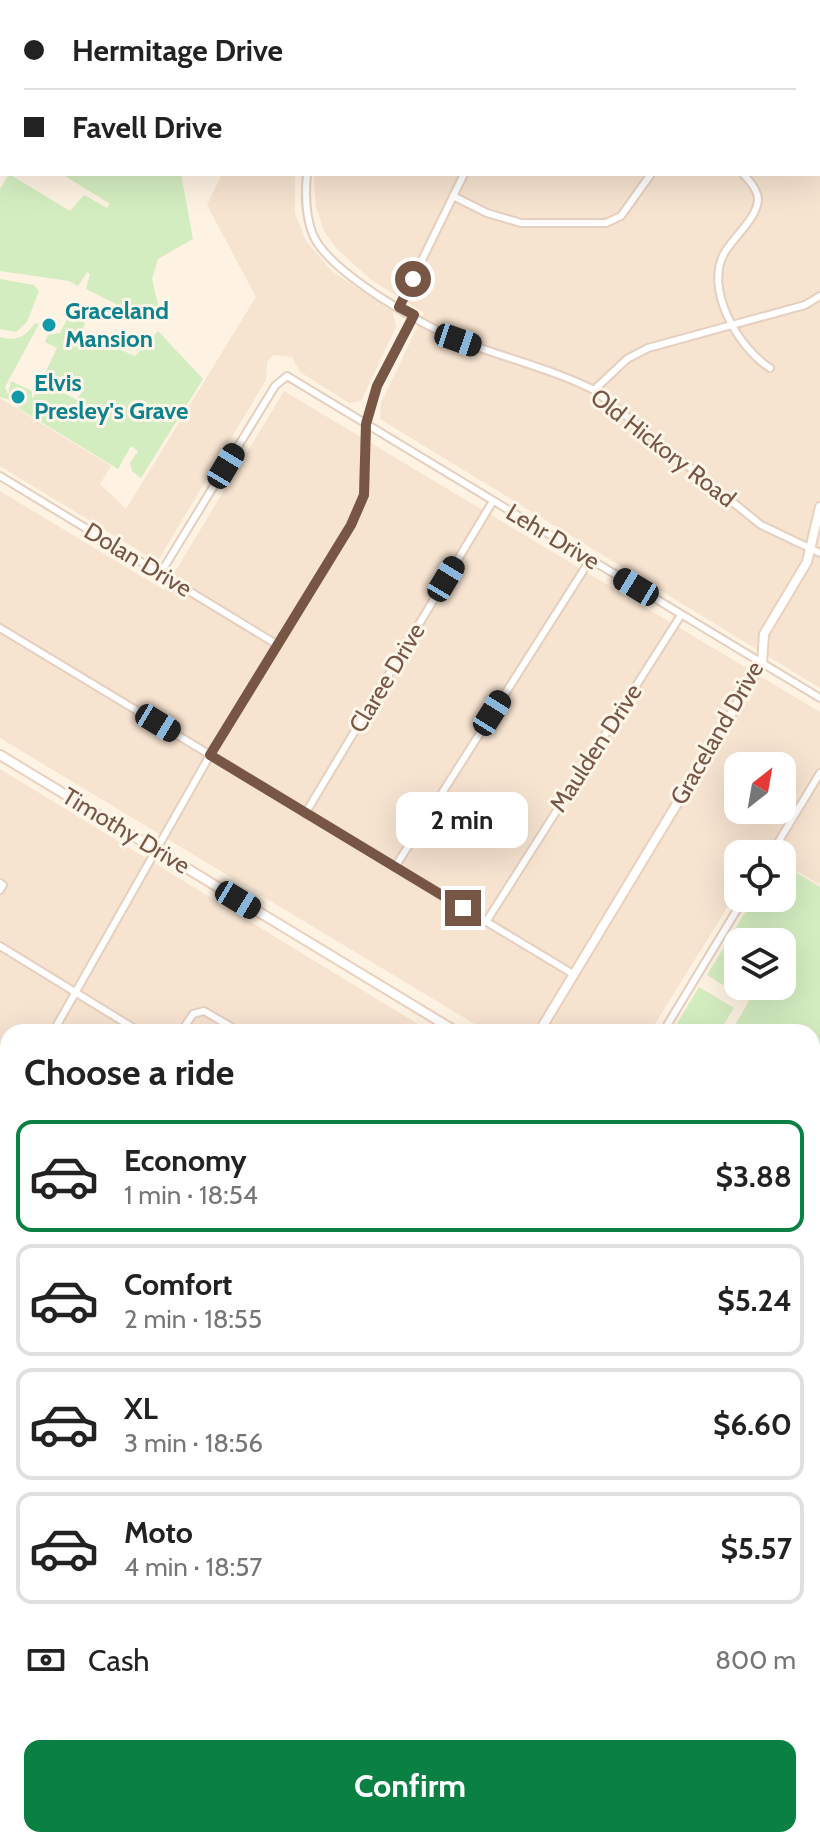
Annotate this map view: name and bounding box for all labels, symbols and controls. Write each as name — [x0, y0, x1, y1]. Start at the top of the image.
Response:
text: Hermitage Drive — [72, 32, 283, 69]
text: Favell Drive — [72, 109, 222, 146]
route start — [395, 261, 431, 297]
place label: Graceland Mansion — [65, 296, 169, 353]
marker: Graceland Mansion — [40, 316, 58, 334]
car — [431, 321, 485, 359]
place label: Elvis Presley's Grave — [34, 368, 188, 425]
street label: Old Hickory Road — [585, 382, 742, 513]
marker: Elvis Presley's Grave — [9, 388, 27, 406]
car — [203, 439, 249, 493]
street label: Lehr Drive — [501, 497, 605, 576]
street label: Dolan Drive — [79, 516, 197, 603]
car — [423, 552, 469, 606]
car — [609, 564, 663, 610]
street label: Claree Drive — [342, 618, 431, 738]
street label: Graceland Drive — [664, 656, 769, 810]
street label: Maulden Drive — [543, 678, 648, 817]
car — [469, 686, 515, 740]
car — [131, 700, 185, 746]
north arrow — [724, 752, 796, 824]
map controls — [724, 752, 796, 1000]
street label: Timothy Drive — [57, 781, 195, 880]
callout: 2 min — [397, 792, 529, 848]
text: 2 min — [431, 804, 493, 836]
button: locate — [724, 840, 796, 912]
car — [211, 877, 265, 923]
route end — [445, 890, 481, 926]
button: layers — [724, 928, 796, 1000]
text: Choose a ride — [24, 1050, 234, 1094]
icon: car — [28, 1140, 100, 1212]
text: Economy — [124, 1142, 247, 1179]
text: $3.88 — [716, 1158, 792, 1195]
text: 1 min · 18:54 — [124, 1179, 258, 1211]
icon: car — [28, 1264, 100, 1336]
text: Comfort — [124, 1266, 232, 1303]
text: $5.24 — [717, 1282, 792, 1319]
text: 2 min · 18:55 — [124, 1303, 262, 1335]
icon: car — [28, 1388, 100, 1460]
text: XL — [124, 1390, 158, 1427]
text: $6.60 — [713, 1406, 792, 1443]
text: 3 min · 18:56 — [124, 1427, 263, 1459]
icon: car — [28, 1512, 100, 1584]
text: Moto — [124, 1514, 193, 1551]
text: $5.57 — [720, 1530, 792, 1567]
text: 4 min · 18:57 — [124, 1551, 262, 1583]
icon: cash — [24, 1638, 68, 1682]
text: Cash — [88, 1642, 150, 1679]
text: 800 m — [715, 1644, 796, 1676]
button: Confirm — [24, 1740, 796, 1832]

